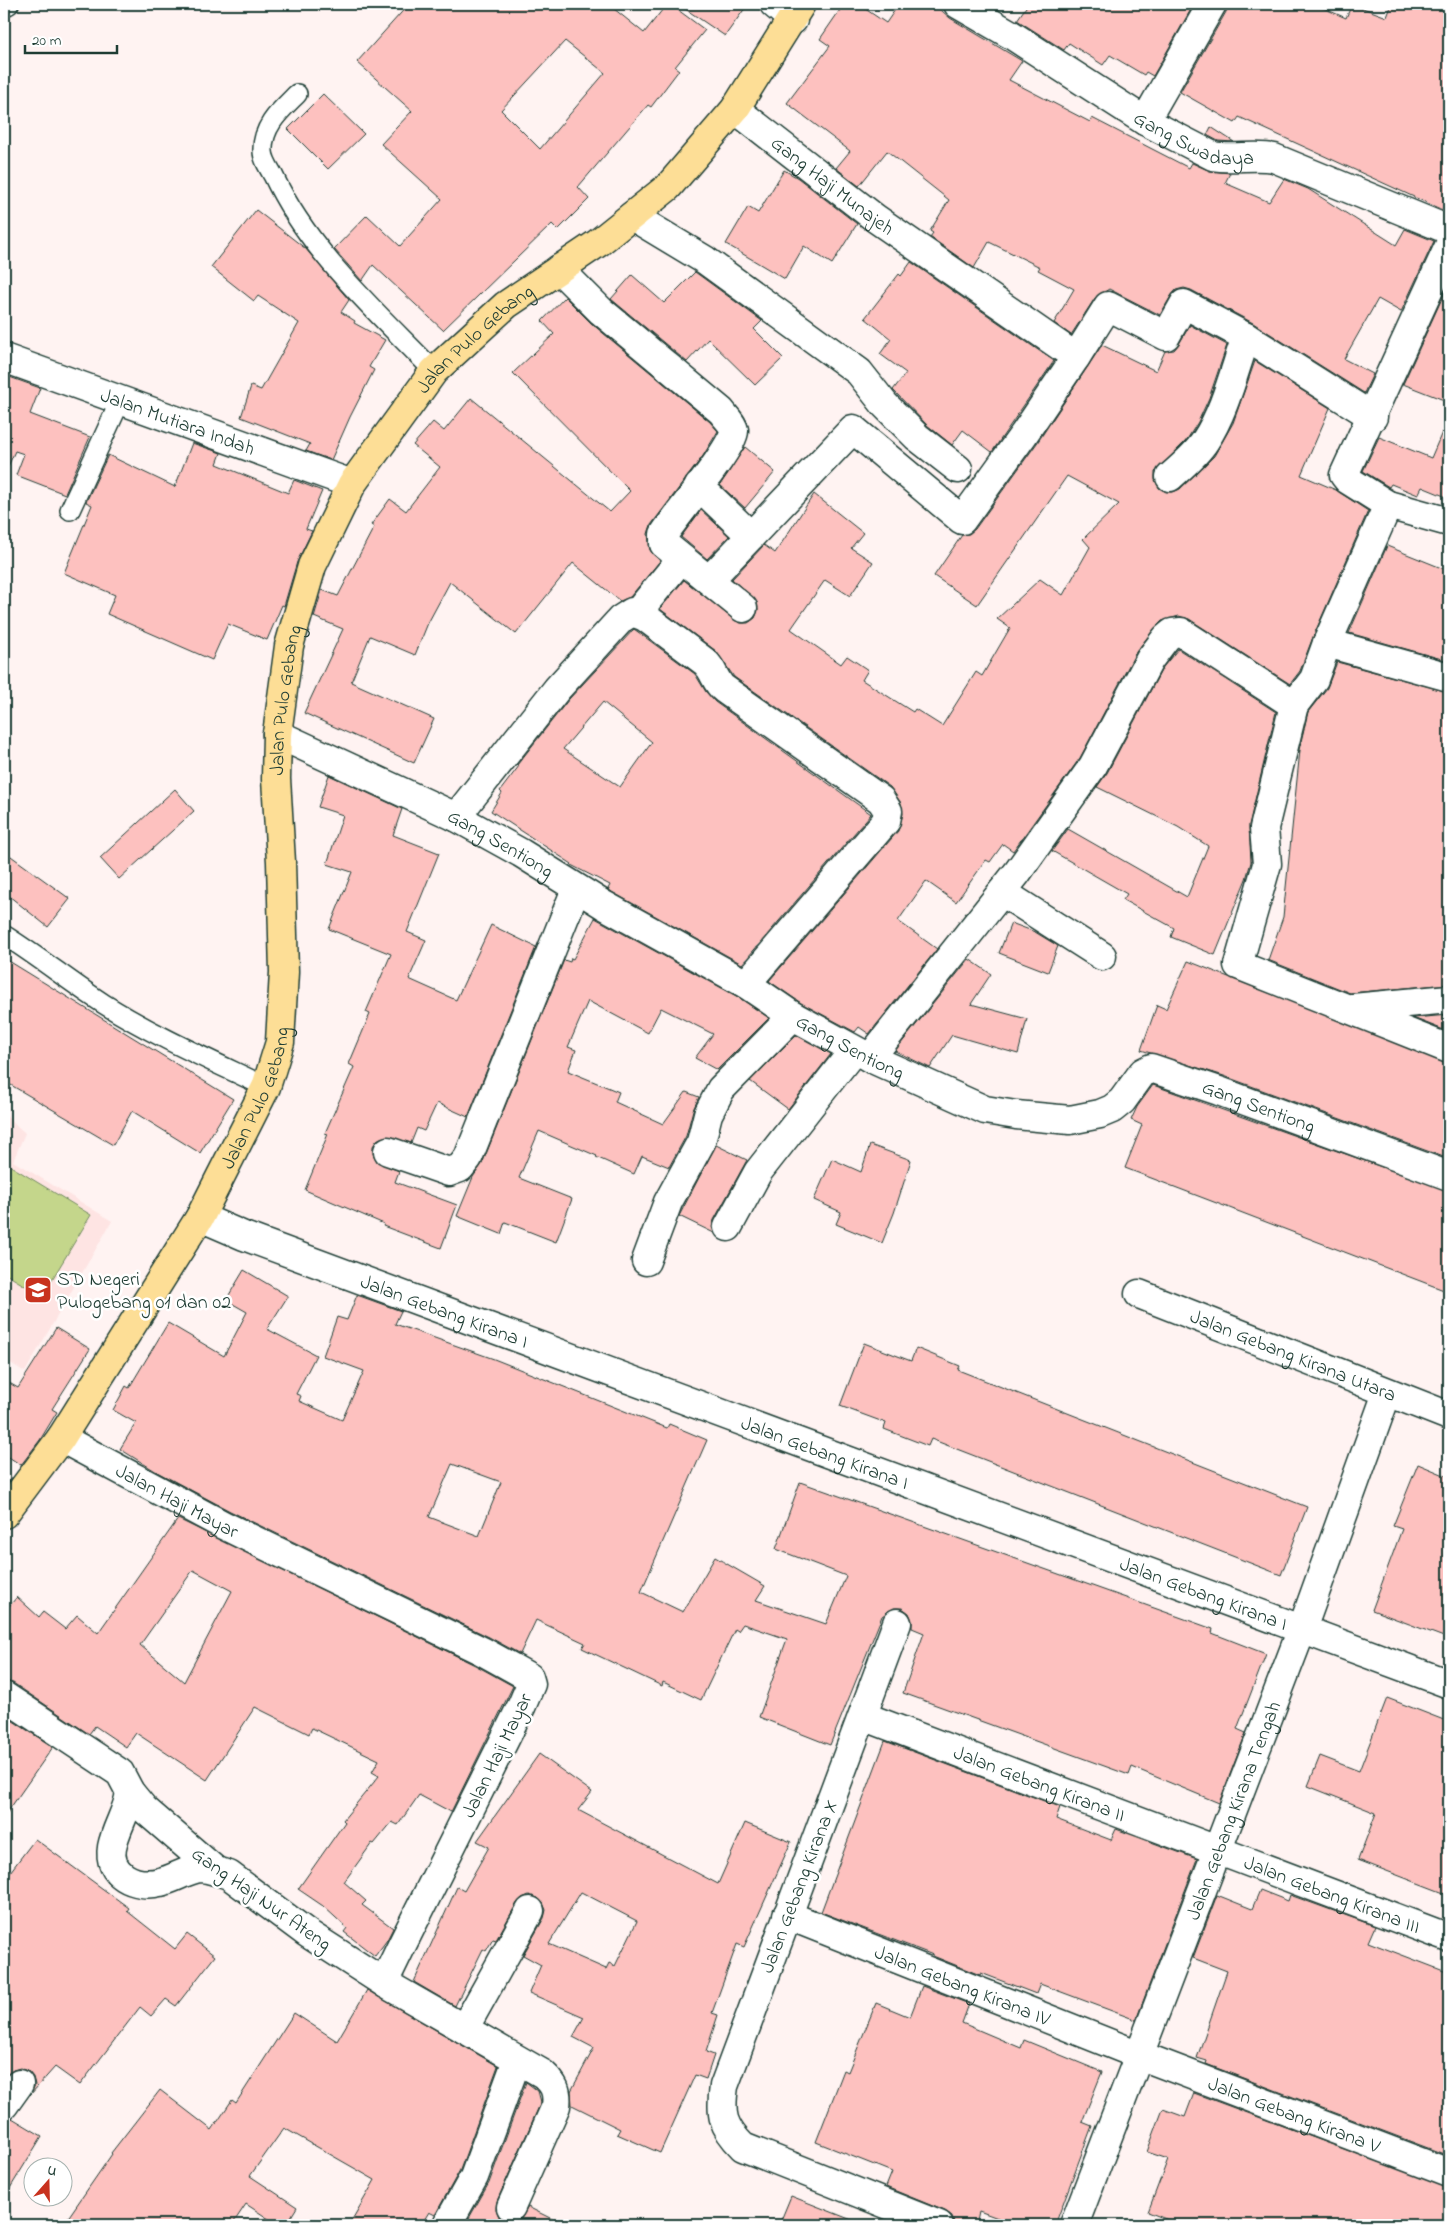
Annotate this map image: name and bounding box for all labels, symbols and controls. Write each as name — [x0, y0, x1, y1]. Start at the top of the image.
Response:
scale bar — [25, 22, 118, 54]
text: 20 m — [32, 30, 62, 52]
street label: Gang Swadaya — [1127, 105, 1255, 175]
street label: Gang Haji Munajeh — [764, 130, 899, 244]
street label: Jalan Pulo Gebang — [410, 278, 541, 401]
street label: Jalan Mutiara Indah — [96, 382, 258, 465]
street label: Jalan Pulo Gebang — [264, 622, 312, 776]
street label: Gang Sentiong — [442, 803, 558, 888]
street label: Gang Sentiong — [790, 1008, 908, 1090]
street label: Jalan Pulo Gebang — [215, 1026, 299, 1175]
street label: Gang Sentiong — [1198, 1074, 1319, 1143]
place label: SD Negeri Pulogebang 01 dan 02 — [57, 1266, 231, 1319]
street label: Jalan Gebang Kirana I — [356, 1268, 532, 1357]
school or university icon: SD Negeri Pulogebang 01 dan 02 — [23, 1275, 53, 1305]
street label: Jalan Gebang Kirana Utara — [1185, 1303, 1400, 1411]
street label: Jalan Gebang Kirana I — [736, 1410, 912, 1499]
street label: Jalan Haji Mayar — [109, 1458, 243, 1548]
street label: Jalan Gebang Kirana I — [1115, 1551, 1291, 1640]
street label: Jalan Haji Mayar — [455, 1688, 541, 1823]
street label: Jalan Gebang Kirana Tengah — [1180, 1698, 1290, 1925]
street label: Jalan Gebang Kirana II — [949, 1740, 1129, 1831]
street label: Jalan Gebang Kirana X — [754, 1795, 848, 1978]
street label: Gang Haji Nur Ateng — [184, 1841, 337, 1960]
street label: Jalan Gebang Kirana III — [1239, 1850, 1424, 1943]
street label: Jalan Gebang Kirana IV — [870, 1939, 1054, 2035]
street label: Jalan Gebang Kirana V — [1203, 2071, 1384, 2163]
north arrow — [22, 2156, 72, 2206]
text: U — [44, 2160, 60, 2183]

